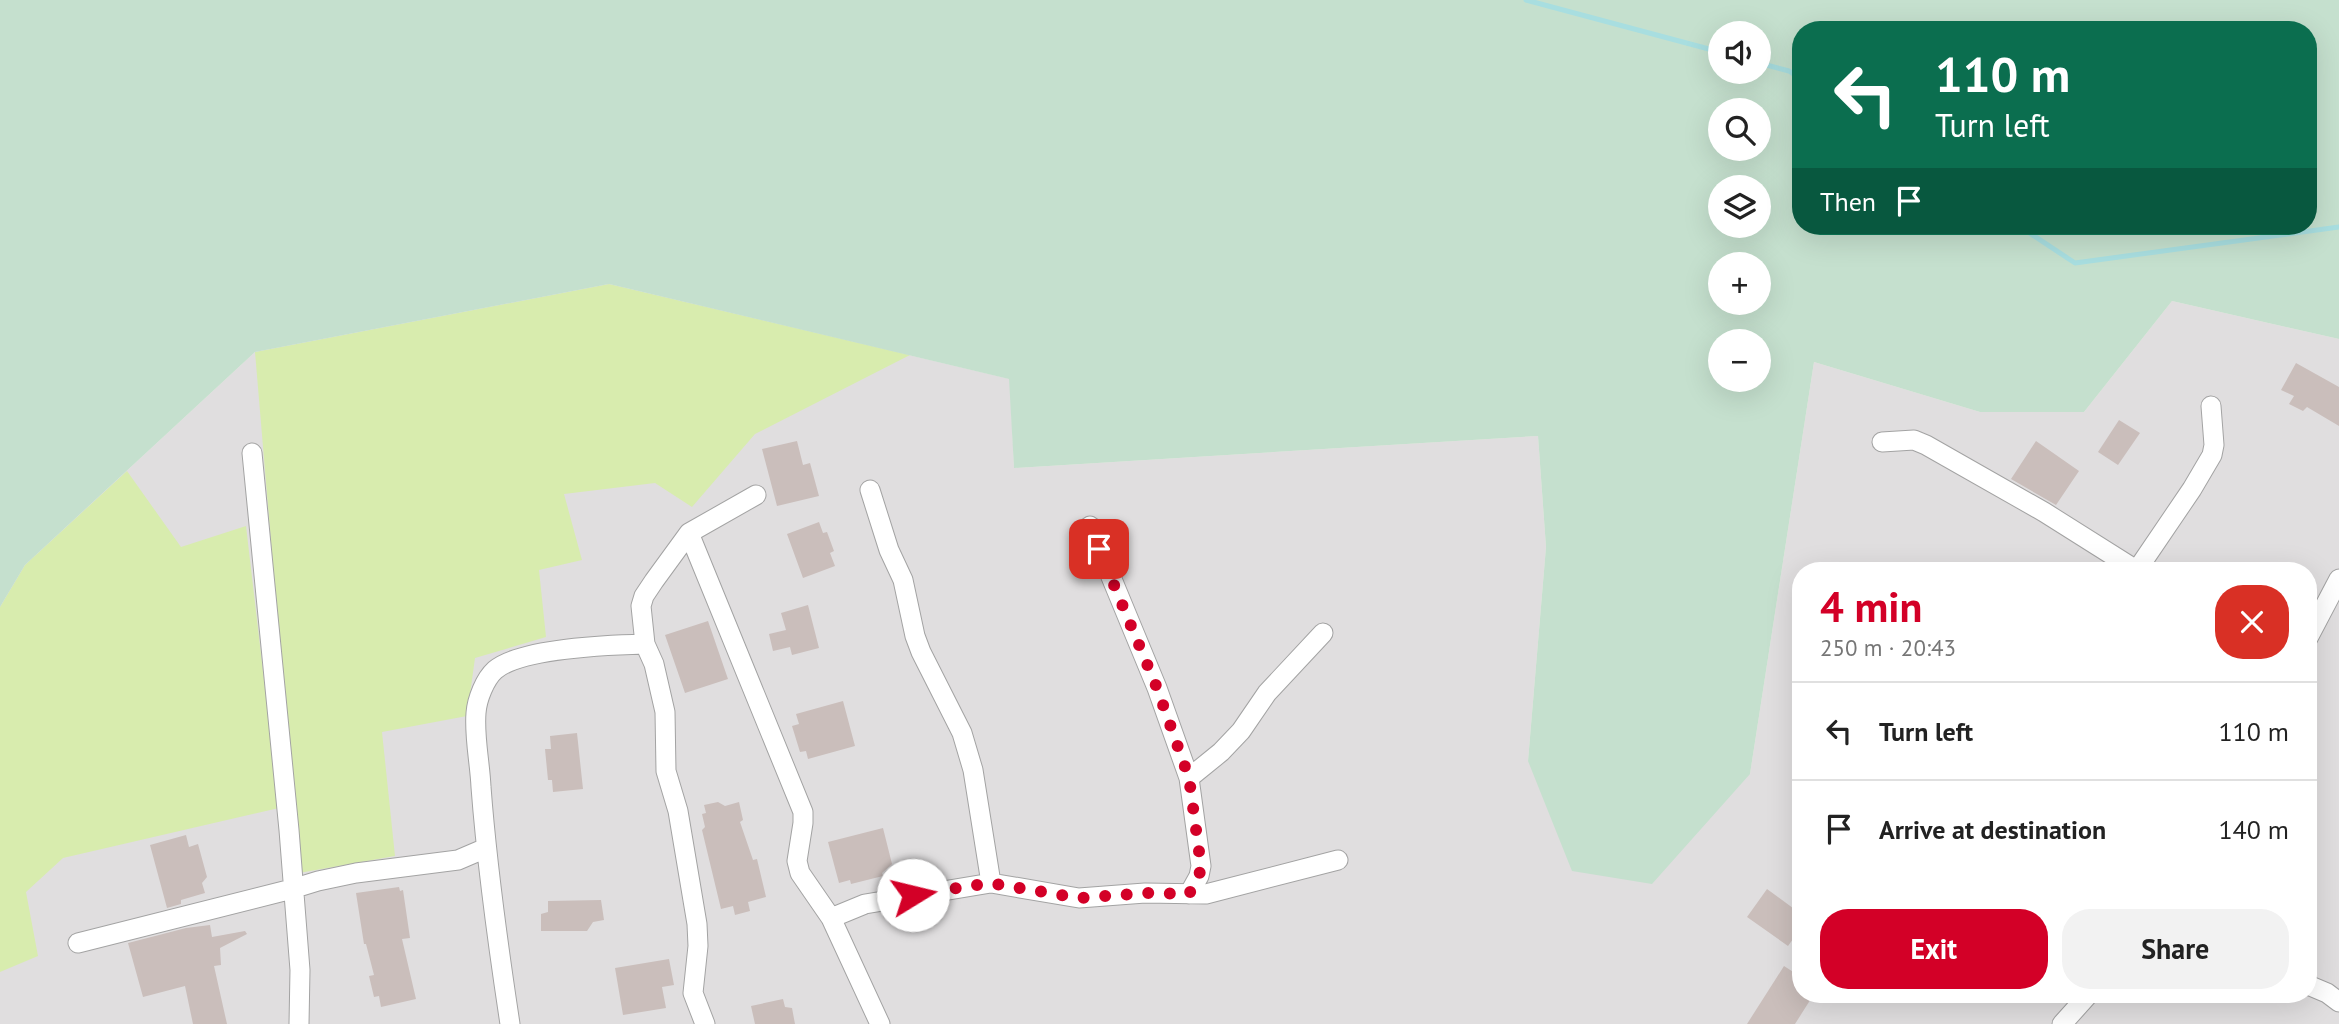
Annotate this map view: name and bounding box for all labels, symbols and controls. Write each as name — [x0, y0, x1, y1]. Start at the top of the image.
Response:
map controls — [1708, 21, 1771, 392]
button: sound — [1708, 21, 1771, 84]
text: 110 m — [1935, 42, 2070, 106]
icon: left — [1820, 49, 1911, 140]
button: search — [1708, 98, 1771, 161]
text: Turn left — [1935, 104, 2050, 146]
button: layers — [1708, 175, 1771, 238]
icon: arrive — [1890, 182, 1928, 220]
text: Then — [1820, 185, 1876, 218]
button: + — [1708, 252, 1771, 315]
button: − — [1708, 329, 1771, 392]
pin — [1069, 519, 1129, 579]
icon: arrive — [1080, 530, 1118, 568]
text: 4 min — [1820, 579, 1922, 634]
button: close — [2215, 585, 2289, 659]
text: 250 m · 20:43 — [1820, 633, 1956, 662]
icon: left — [1820, 712, 1858, 750]
text: Turn left — [1879, 715, 1973, 748]
text: 110 m — [2218, 715, 2289, 748]
icon: arrive — [1820, 810, 1858, 848]
text: Arrive at destination — [1879, 813, 2106, 846]
text: 140 m — [2218, 813, 2289, 846]
position arrow — [876, 858, 950, 932]
button: Exit — [1820, 909, 2048, 989]
button: Share — [2062, 909, 2289, 989]

